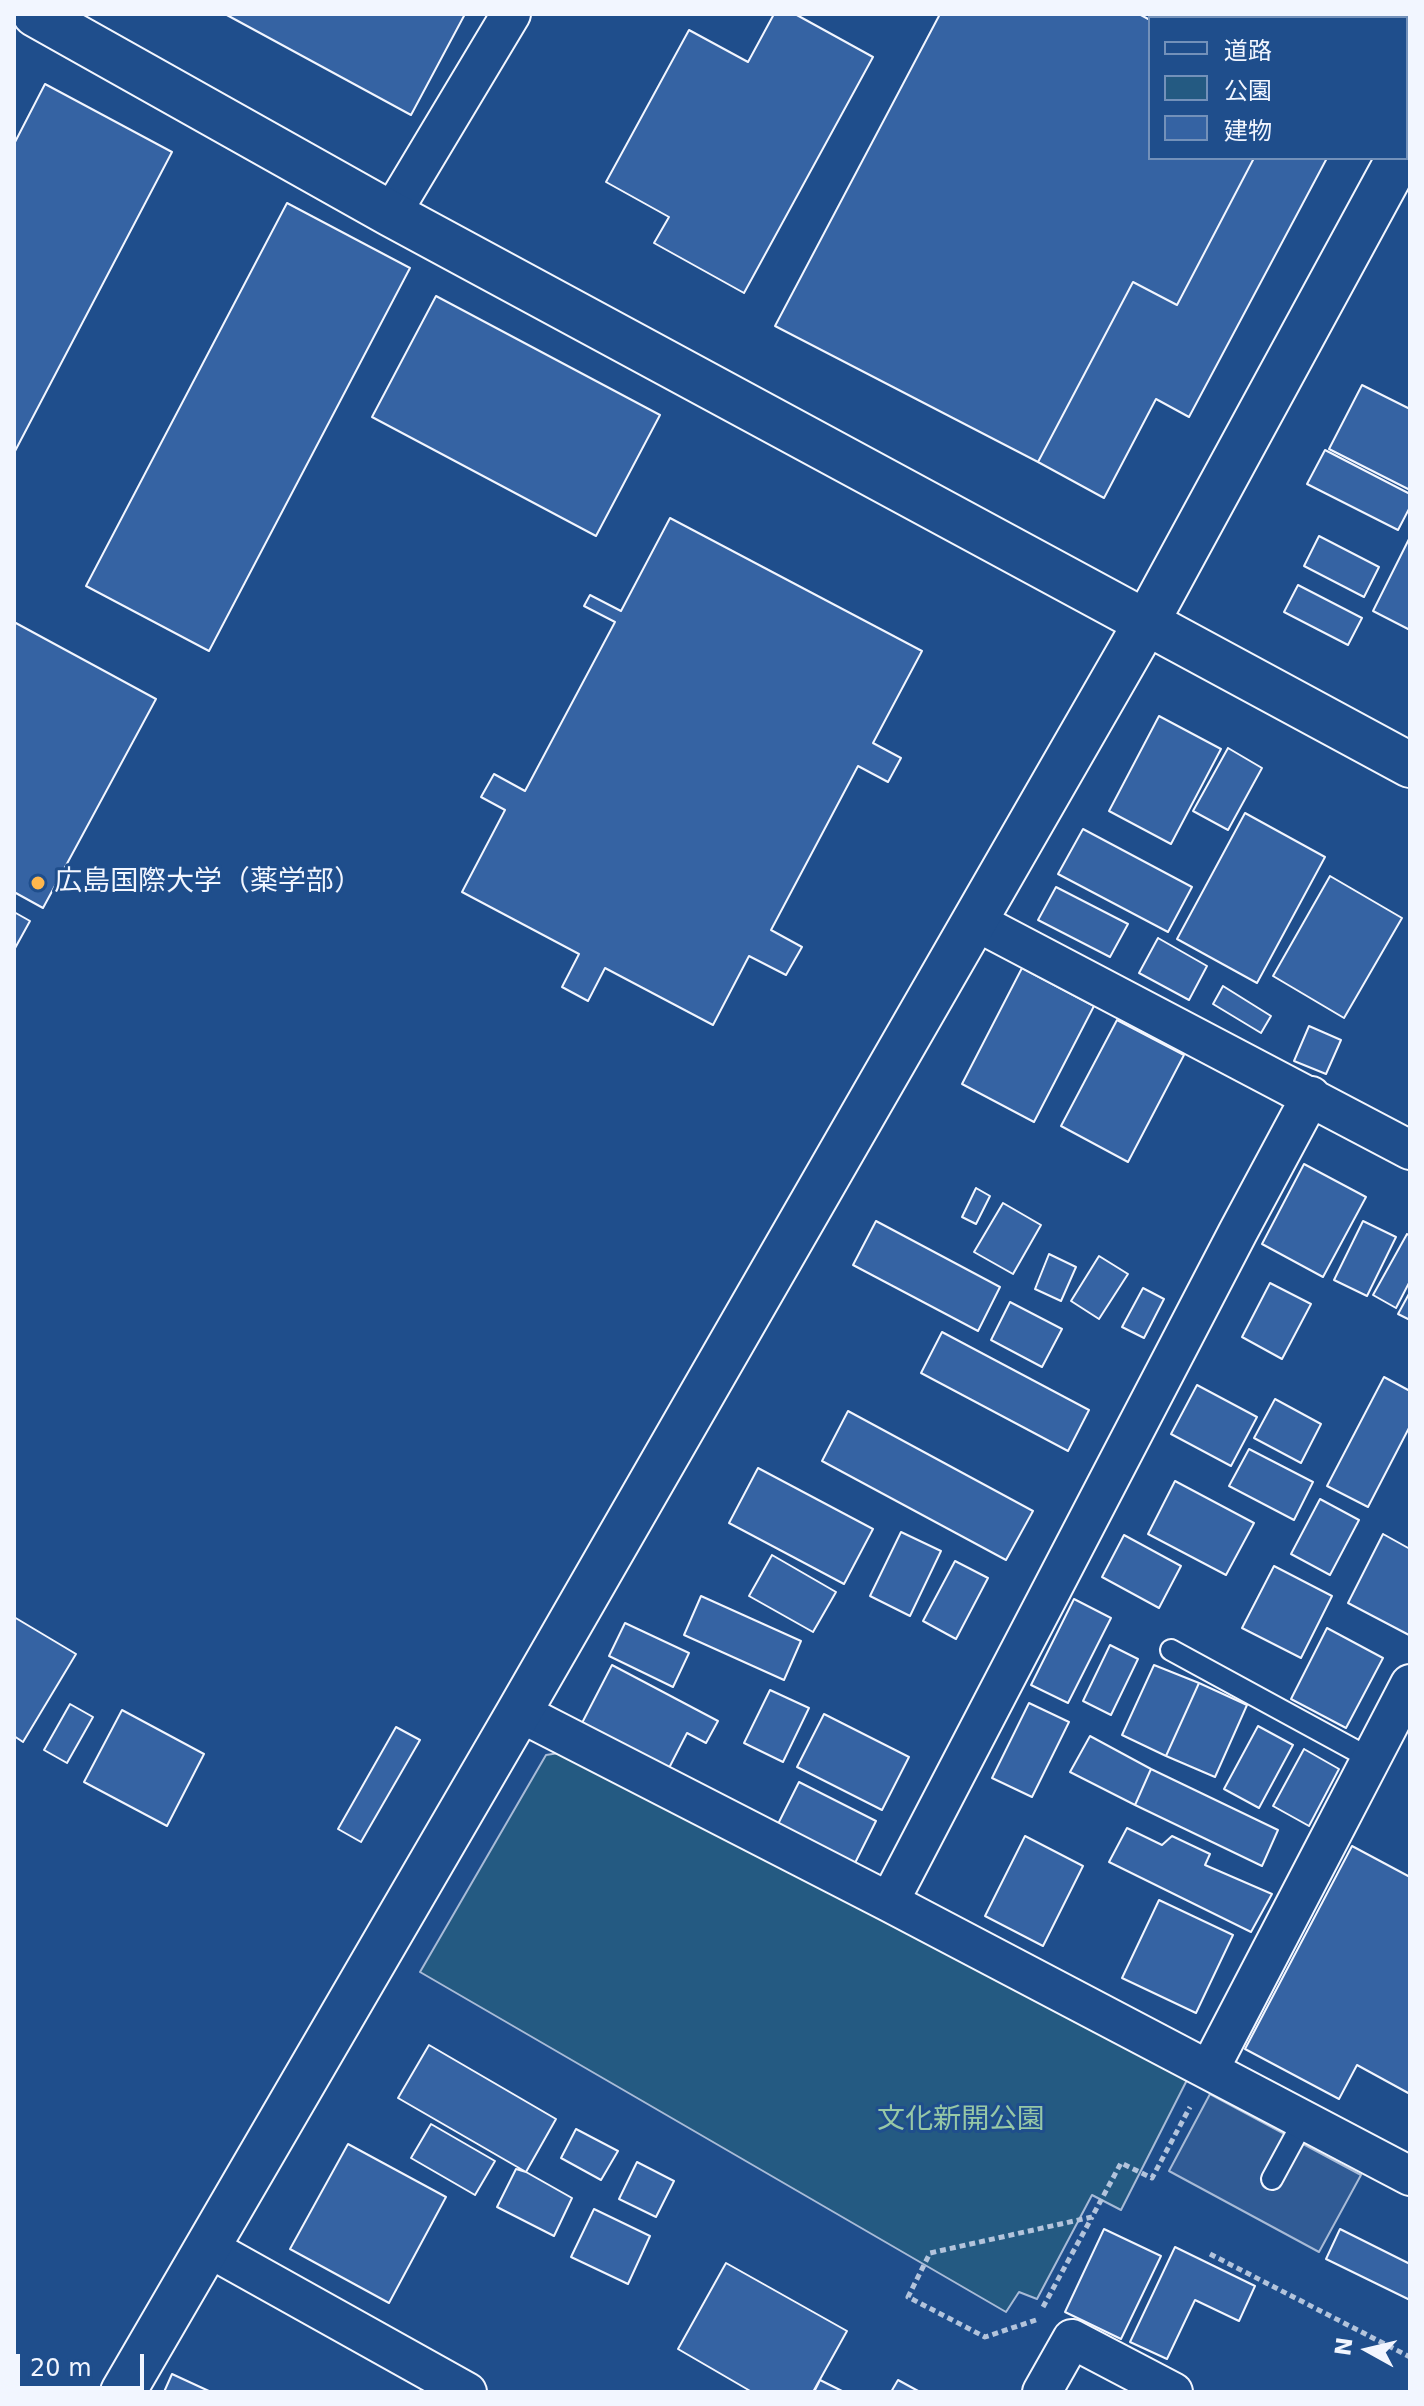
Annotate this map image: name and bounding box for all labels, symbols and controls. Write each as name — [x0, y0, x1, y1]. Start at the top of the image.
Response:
legend — [1148, 16, 1408, 160]
text: 道路 — [1224, 37, 1272, 65]
text: 公園 — [1224, 77, 1272, 105]
text: 建物 — [1224, 117, 1272, 145]
place label: 広島国際大学（薬学部） — [54, 866, 362, 900]
marker: 広島国際大学（薬学部） — [29, 874, 47, 892]
park label: 文化新開公園 — [877, 2104, 1045, 2138]
north arrow — [1328, 2310, 1408, 2390]
text: N — [1330, 2336, 1357, 2357]
scale bar — [20, 2338, 148, 2388]
text: 20 m — [30, 2354, 92, 2382]

